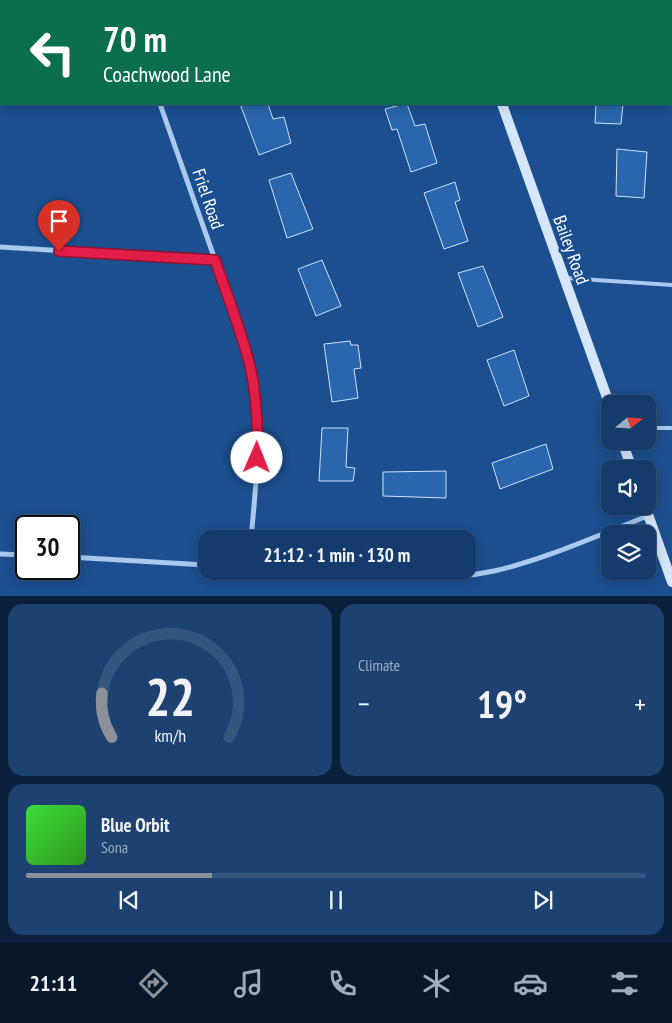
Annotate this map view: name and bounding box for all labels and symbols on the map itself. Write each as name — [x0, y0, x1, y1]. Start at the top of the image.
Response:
street label: Friel Road — [187, 166, 230, 232]
pin — [38, 200, 80, 251]
street label: Bailey Road — [548, 212, 595, 287]
north arrow — [601, 395, 656, 450]
position arrow — [230, 431, 282, 483]
speed limit sign: 30 — [15, 515, 80, 580]

